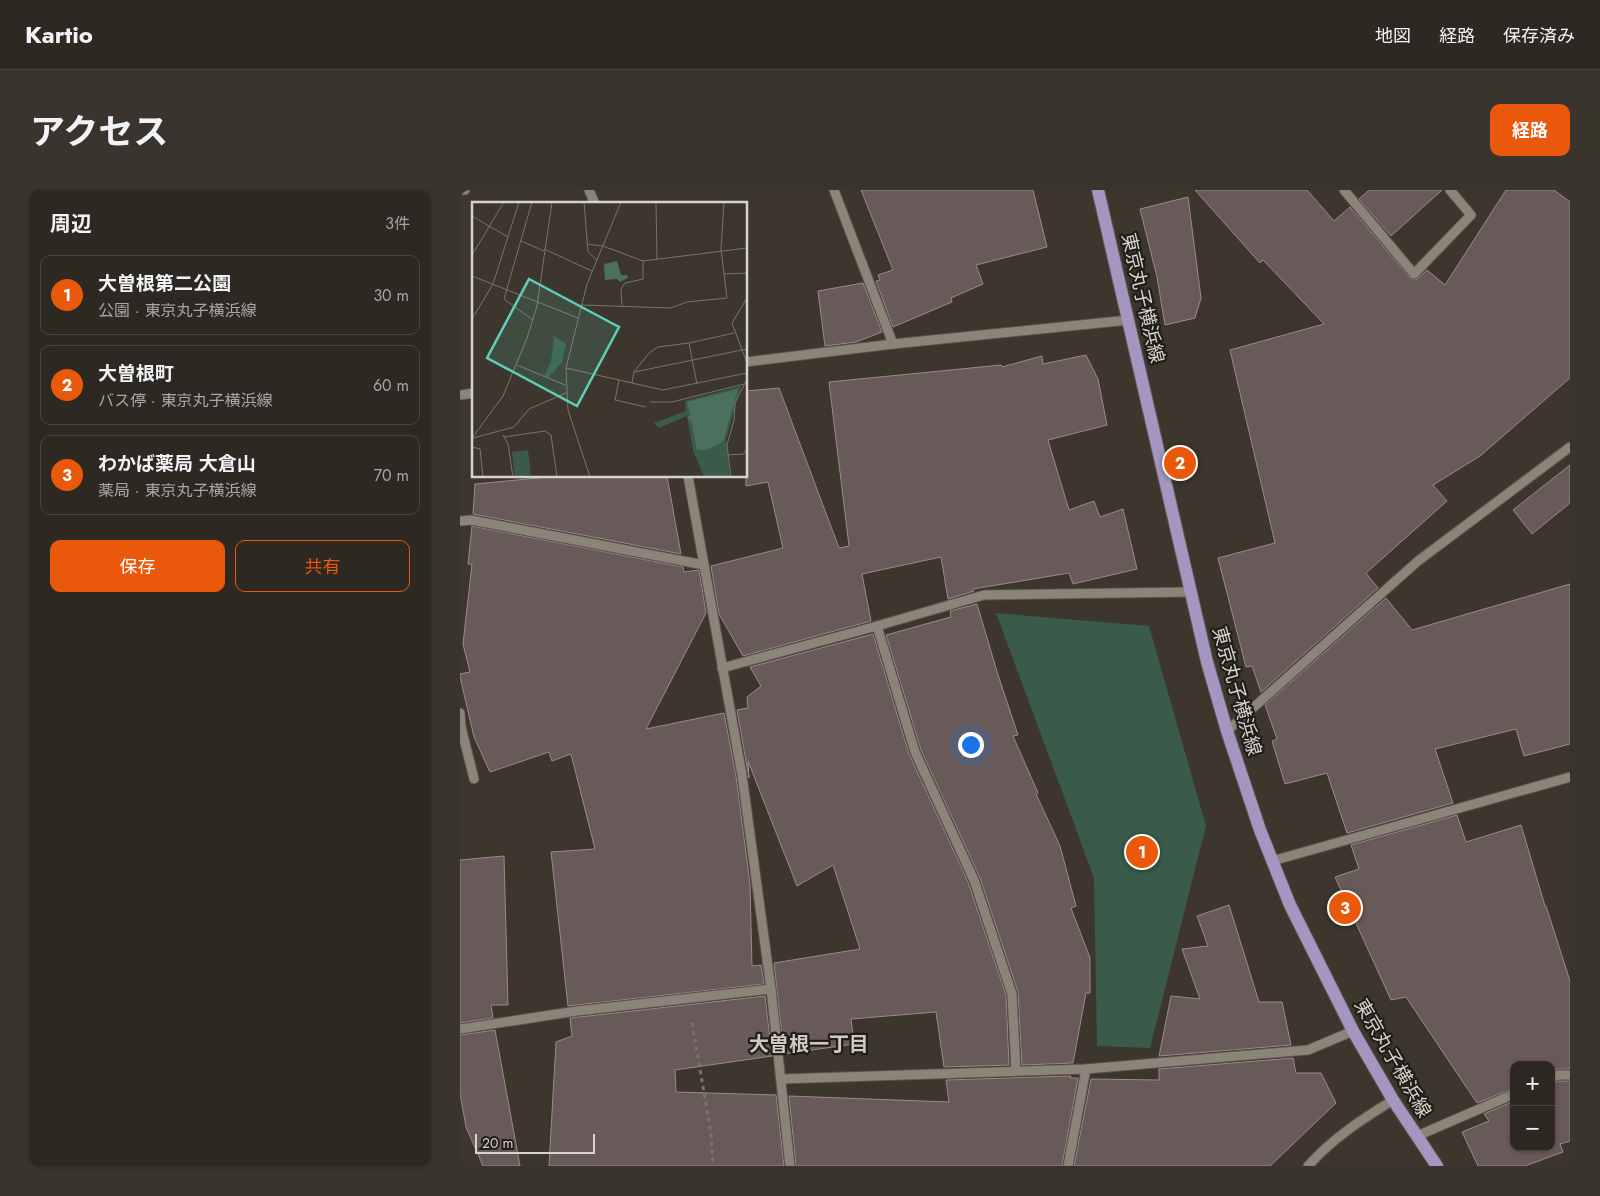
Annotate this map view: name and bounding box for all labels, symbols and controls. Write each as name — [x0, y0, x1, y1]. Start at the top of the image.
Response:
text: Kartio — [25, 17, 93, 52]
text: 地図 — [1375, 23, 1411, 49]
text: 経路 — [1439, 23, 1475, 49]
text: 保存済み — [1503, 23, 1575, 49]
button: 経路 — [1490, 104, 1570, 156]
text: アクセス — [30, 107, 168, 157]
inset map — [472, 202, 748, 478]
text: 周辺 — [50, 209, 92, 239]
text: 3件 — [385, 212, 410, 235]
street label: 東京丸子横浜線 — [1115, 230, 1171, 366]
text: 大曽根第二公園 — [98, 270, 231, 297]
text: 1 — [63, 284, 71, 307]
text: 30 m — [373, 284, 409, 307]
text: 公園 · 東京丸子横浜線 — [98, 299, 256, 322]
text: 大曽根町 — [98, 360, 174, 387]
text: 2 — [62, 374, 72, 397]
text: 60 m — [373, 374, 409, 397]
text: バス停 · 東京丸子横浜線 — [98, 389, 272, 412]
pin: 2 — [1164, 444, 1196, 482]
text: わかば薬局 大倉山 — [98, 450, 256, 477]
text: 3 — [62, 464, 72, 487]
text: 70 m — [374, 464, 409, 487]
text: 薬局 · 東京丸子横浜線 — [98, 479, 256, 502]
button: 保存 — [50, 540, 225, 592]
button: 共有 — [235, 540, 410, 592]
street label: 東京丸子横浜線 — [1206, 623, 1268, 759]
your location — [958, 732, 984, 758]
pin: 1 — [1126, 833, 1158, 871]
pin: 3 — [1329, 889, 1361, 927]
street label: 東京丸子横浜線 — [1348, 994, 1438, 1122]
district label: 大曽根一丁目 — [749, 1030, 869, 1059]
map controls — [1510, 1061, 1555, 1151]
button: + — [1510, 1061, 1555, 1106]
button: − — [1510, 1106, 1555, 1151]
scale bar — [475, 1131, 595, 1154]
text: 20 m — [482, 1133, 514, 1153]

